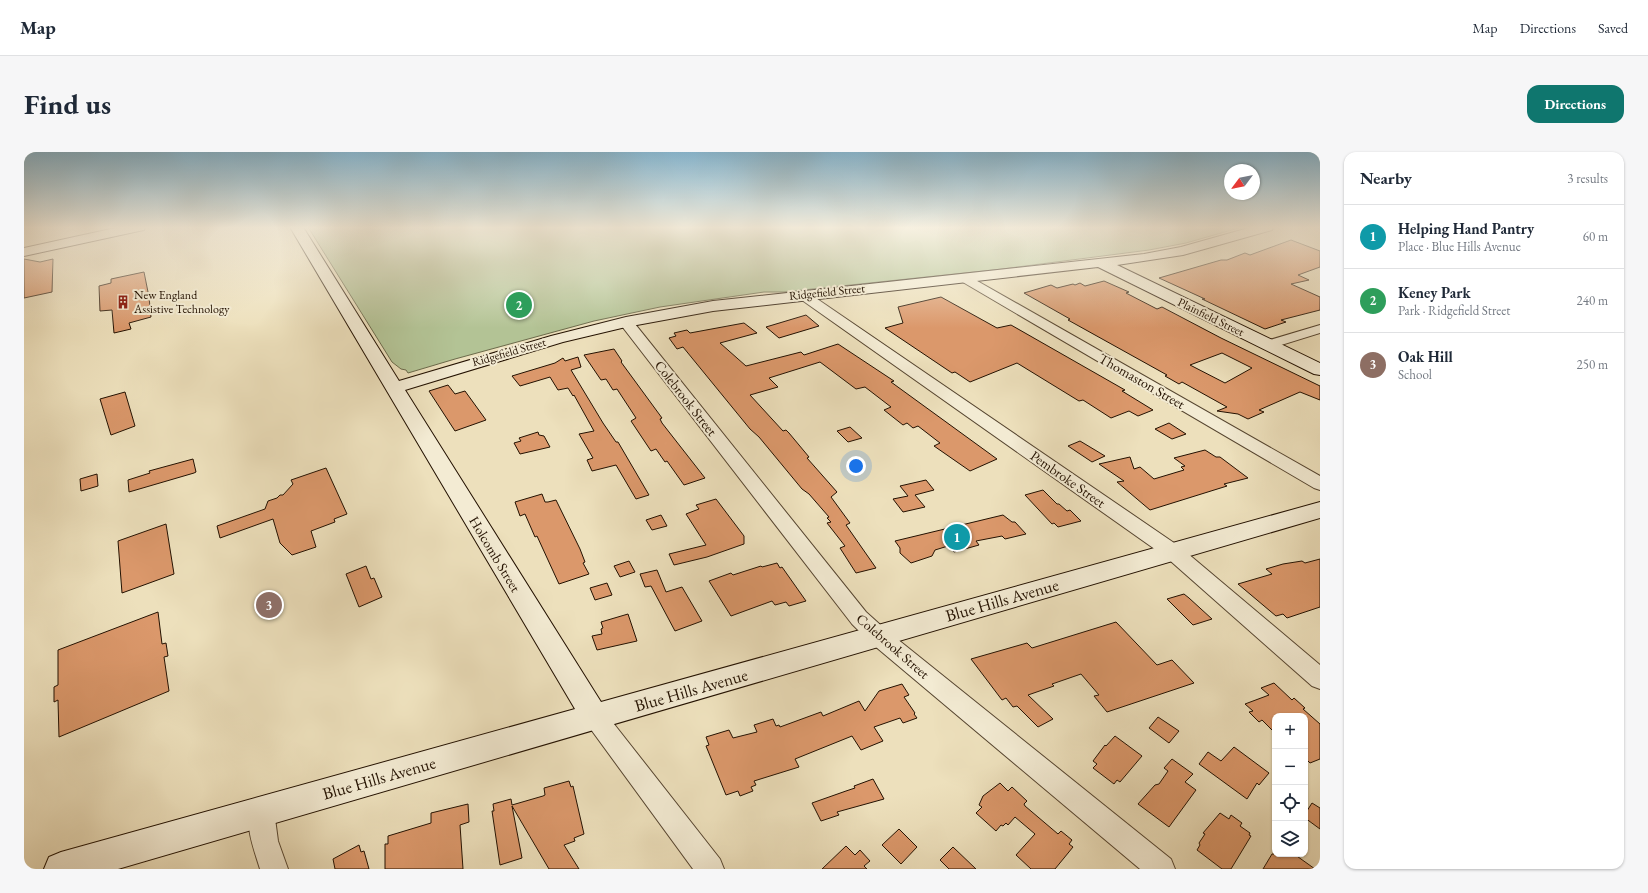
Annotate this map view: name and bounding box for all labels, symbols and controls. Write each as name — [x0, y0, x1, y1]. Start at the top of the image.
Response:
text: Map — [20, 15, 56, 40]
text: Map — [1472, 19, 1498, 37]
text: Directions — [1520, 19, 1576, 37]
text: Saved — [1598, 19, 1628, 37]
button: Directions — [1527, 85, 1624, 123]
text: Find us — [24, 86, 111, 122]
north arrow — [1224, 164, 1260, 200]
text: Nearby — [1360, 167, 1412, 189]
text: 3 results — [1567, 170, 1608, 187]
text: Helping Hand Pantry — [1398, 219, 1534, 238]
text: 1 — [1370, 228, 1376, 245]
text: 60 m — [1583, 228, 1608, 245]
text: Place · Blue Hills Avenue — [1398, 238, 1521, 255]
street label: Ridgefield Street — [788, 280, 866, 304]
text: Keney Park — [1398, 283, 1471, 302]
place label: New England Assistive Technology — [133, 287, 230, 317]
pin: 2 — [506, 290, 532, 320]
text: 2 — [1370, 292, 1376, 309]
text: 240 m — [1577, 292, 1608, 309]
building icon: New England Assistive Technology — [115, 294, 131, 310]
street label: Plainfield Street — [1175, 294, 1247, 340]
text: Park · Ridgefield Street — [1398, 302, 1510, 319]
street label: Ridgefield Street — [470, 334, 548, 370]
text: Oak Hill — [1398, 347, 1453, 366]
street label: Thomaston Street — [1096, 349, 1189, 413]
text: 3 — [1370, 356, 1376, 373]
text: 250 m — [1577, 356, 1608, 373]
street label: Colebrook Street — [651, 357, 722, 440]
text: School — [1398, 366, 1432, 383]
street label: Pembroke Street — [1027, 447, 1110, 512]
your location — [846, 456, 866, 476]
street label: Holcomb Street — [465, 513, 525, 596]
pin: 1 — [944, 522, 970, 552]
street label: Blue Hills Avenue — [943, 573, 1062, 627]
pin: 3 — [256, 590, 282, 620]
street label: Colebrook Street — [853, 609, 934, 683]
street label: Blue Hills Avenue — [632, 663, 751, 717]
map controls — [1272, 713, 1308, 857]
button: + — [1272, 713, 1308, 749]
button: − — [1272, 749, 1308, 785]
street label: Blue Hills Avenue — [320, 751, 439, 805]
button: locate — [1272, 785, 1308, 821]
button: layers — [1272, 821, 1308, 857]

